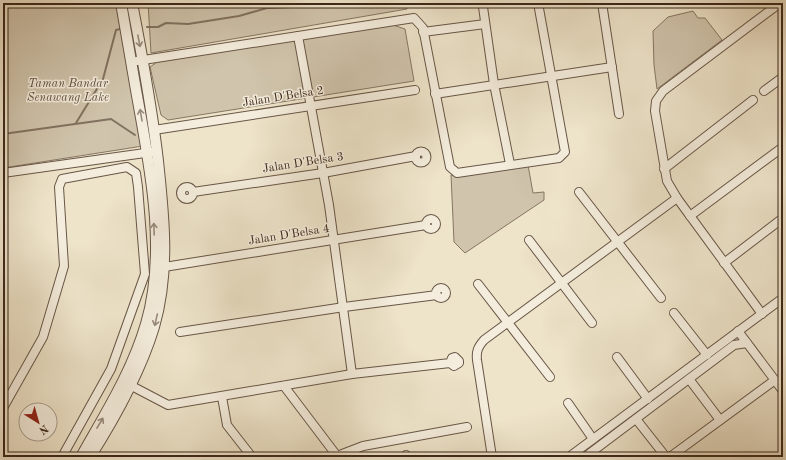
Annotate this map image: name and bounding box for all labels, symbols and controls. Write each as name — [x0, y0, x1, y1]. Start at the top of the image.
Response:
one-way arrow — [135, 34, 143, 47]
park label: Taman Bandar Senawang Lake — [27, 78, 109, 104]
street label: Jalan D'Belsa 2 — [241, 85, 325, 109]
one-way arrow — [136, 108, 144, 121]
street label: Jalan D'Belsa 3 — [261, 151, 345, 175]
one-way arrow — [151, 223, 158, 236]
street label: Jalan D'Belsa 4 — [247, 223, 331, 247]
one-way arrow — [151, 313, 159, 326]
north arrow — [18, 402, 58, 442]
one-way arrow — [97, 417, 105, 429]
text: N — [36, 422, 50, 436]

